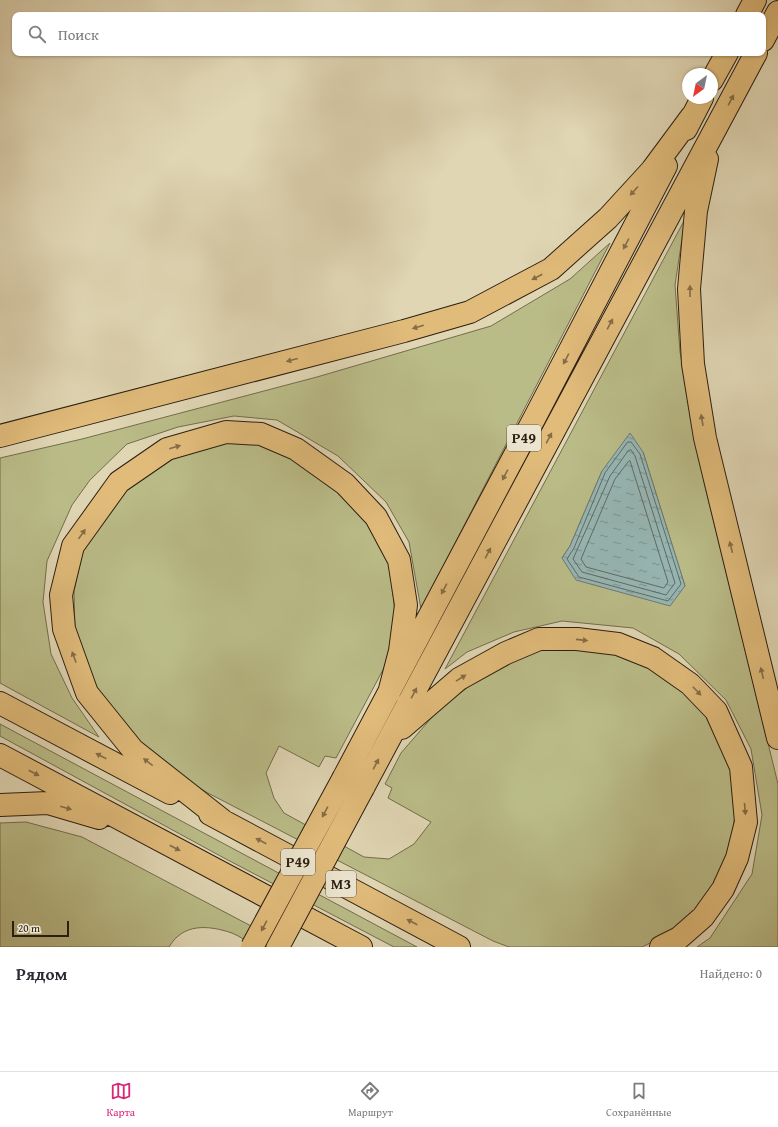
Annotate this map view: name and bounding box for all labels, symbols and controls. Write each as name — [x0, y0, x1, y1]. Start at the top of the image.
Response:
search box — [12, 12, 766, 56]
icon: search — [26, 23, 48, 45]
text: Поиск — [58, 24, 99, 45]
north arrow — [682, 68, 718, 104]
one-way arrow — [727, 94, 734, 106]
one-way arrow — [629, 185, 638, 196]
one-way arrow — [622, 238, 629, 250]
one-way arrow — [531, 274, 543, 280]
one-way arrow — [686, 285, 693, 297]
one-way arrow — [607, 318, 614, 330]
one-way arrow — [412, 324, 424, 330]
one-way arrow — [562, 354, 569, 365]
one-way arrow — [286, 357, 298, 363]
one-way arrow — [699, 414, 705, 426]
road number: Р49 — [507, 425, 541, 451]
one-way arrow — [546, 433, 552, 444]
one-way arrow — [169, 444, 181, 450]
one-way arrow — [502, 469, 508, 480]
one-way arrow — [78, 528, 86, 539]
one-way arrow — [728, 540, 734, 553]
one-way arrow — [485, 547, 491, 559]
one-way arrow — [441, 583, 447, 595]
one-way arrow — [576, 637, 588, 643]
one-way arrow — [71, 651, 77, 663]
one-way arrow — [759, 667, 765, 679]
one-way arrow — [456, 674, 466, 682]
one-way arrow — [411, 687, 417, 699]
one-way arrow — [692, 687, 701, 696]
one-way arrow — [95, 753, 107, 759]
one-way arrow — [142, 757, 153, 766]
one-way arrow — [373, 758, 379, 770]
one-way arrow — [29, 770, 40, 777]
one-way arrow — [741, 803, 748, 815]
one-way arrow — [60, 805, 72, 811]
one-way arrow — [322, 806, 329, 817]
one-way arrow — [255, 837, 267, 844]
one-way arrow — [169, 844, 181, 851]
road number: Р49 — [281, 849, 315, 875]
road number: М3 — [326, 871, 356, 897]
scale bar — [12, 919, 69, 938]
one-way arrow — [407, 919, 418, 925]
text: 20 m — [18, 920, 40, 936]
one-way arrow — [260, 920, 267, 932]
text: Рядом — [16, 961, 67, 986]
text: Найдено: 0 — [700, 964, 762, 983]
tab: Карта — [106, 1080, 135, 1120]
tab: Маршрут — [348, 1080, 393, 1120]
tab: Сохранённые — [606, 1080, 671, 1120]

